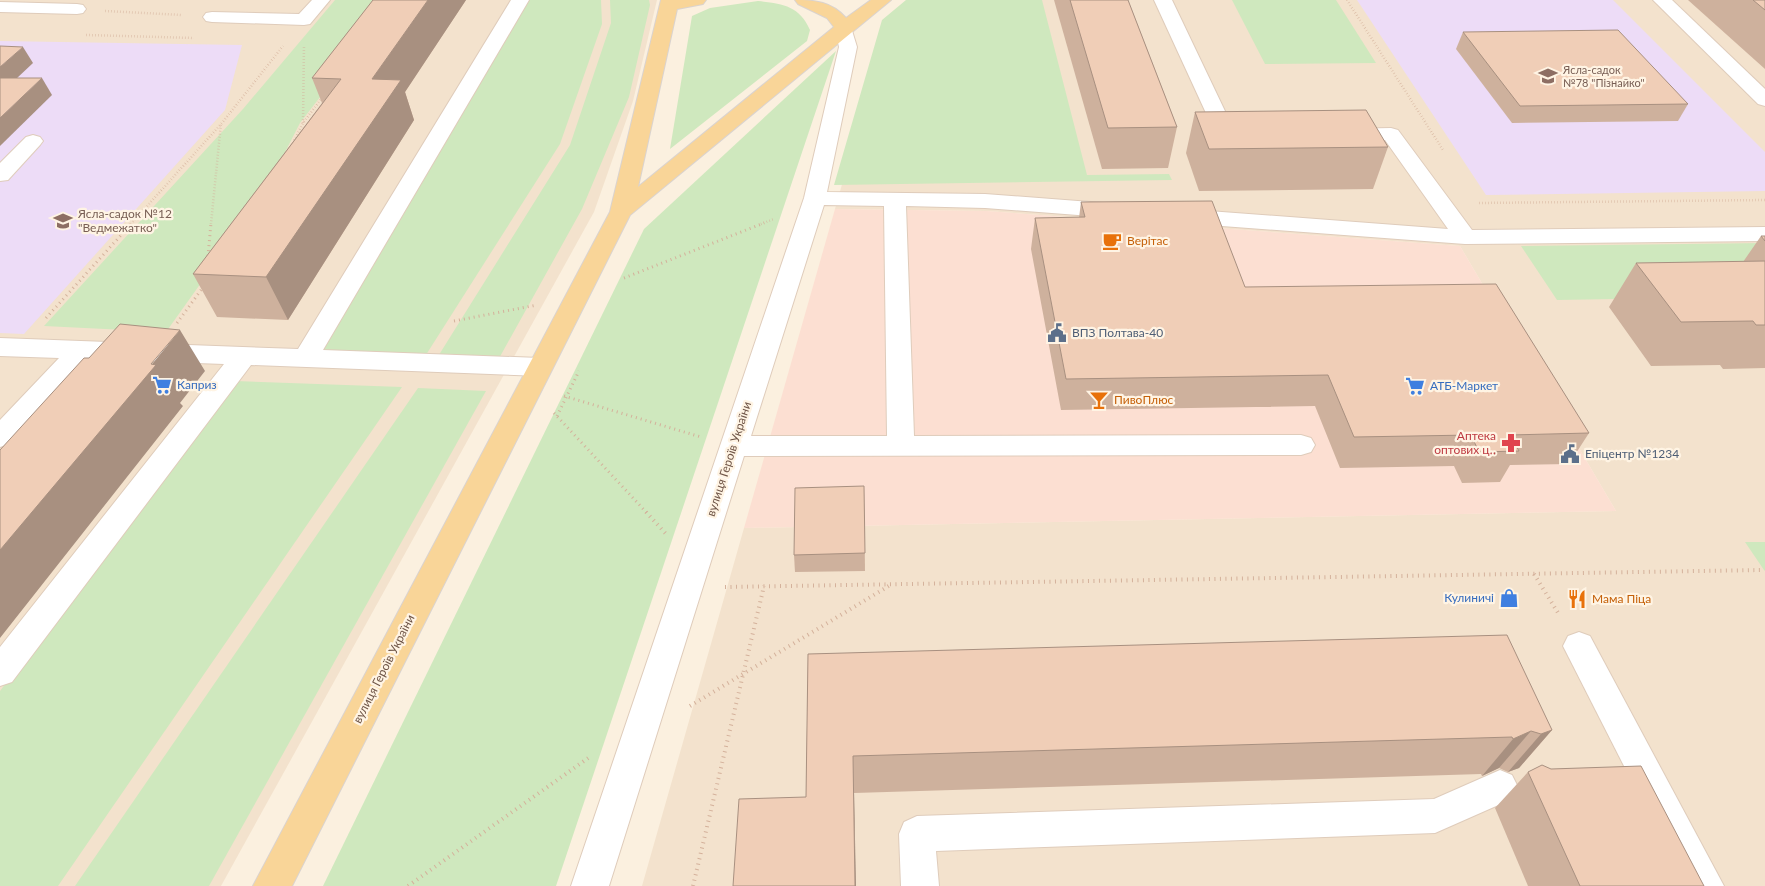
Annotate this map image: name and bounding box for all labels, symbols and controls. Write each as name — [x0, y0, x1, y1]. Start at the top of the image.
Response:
place label: Ясла-садок №78 "Пізнайко" — [1562, 63, 1645, 89]
school or university icon: Ясла-садок №78 "Пізнайко" — [1537, 65, 1559, 87]
place label: Ясла-садок №12 "Ведмежатко" — [77, 206, 172, 235]
school or university icon: Ясла-садок №12 "Ведмежатко" — [52, 210, 74, 232]
cafe icon: Верітас — [1101, 230, 1123, 252]
place label: Верітас — [1127, 233, 1169, 248]
public building icon: ВПЗ Полтава-40 — [1046, 322, 1068, 344]
place label: ВПЗ Полтава-40 — [1072, 325, 1163, 340]
supermarket icon: Каприз — [151, 374, 173, 396]
supermarket icon: АТБ-Маркет — [1404, 375, 1426, 397]
place label: Каприз — [177, 377, 217, 392]
place label: АТБ-Маркет — [1430, 378, 1498, 393]
bar icon: ПивоПлюс — [1088, 389, 1110, 411]
place label: ПивоПлюс — [1114, 392, 1174, 407]
street label: вулиця Героїв України — [703, 399, 754, 518]
place label: Аптека оптових ц‥ — [1434, 428, 1496, 457]
pharmacy icon: Аптека оптових ц‥ — [1500, 432, 1522, 454]
public building icon: Епіцентр №1234 — [1559, 443, 1581, 465]
place label: Епіцентр №1234 — [1585, 446, 1679, 461]
shop icon: Кулиничі — [1498, 587, 1520, 609]
restaurant icon: Мама Піца — [1566, 588, 1588, 610]
place label: Кулиничі — [1444, 590, 1494, 605]
place label: Мама Піца — [1592, 591, 1651, 606]
street label: вулиця Героїв України — [350, 612, 417, 726]

